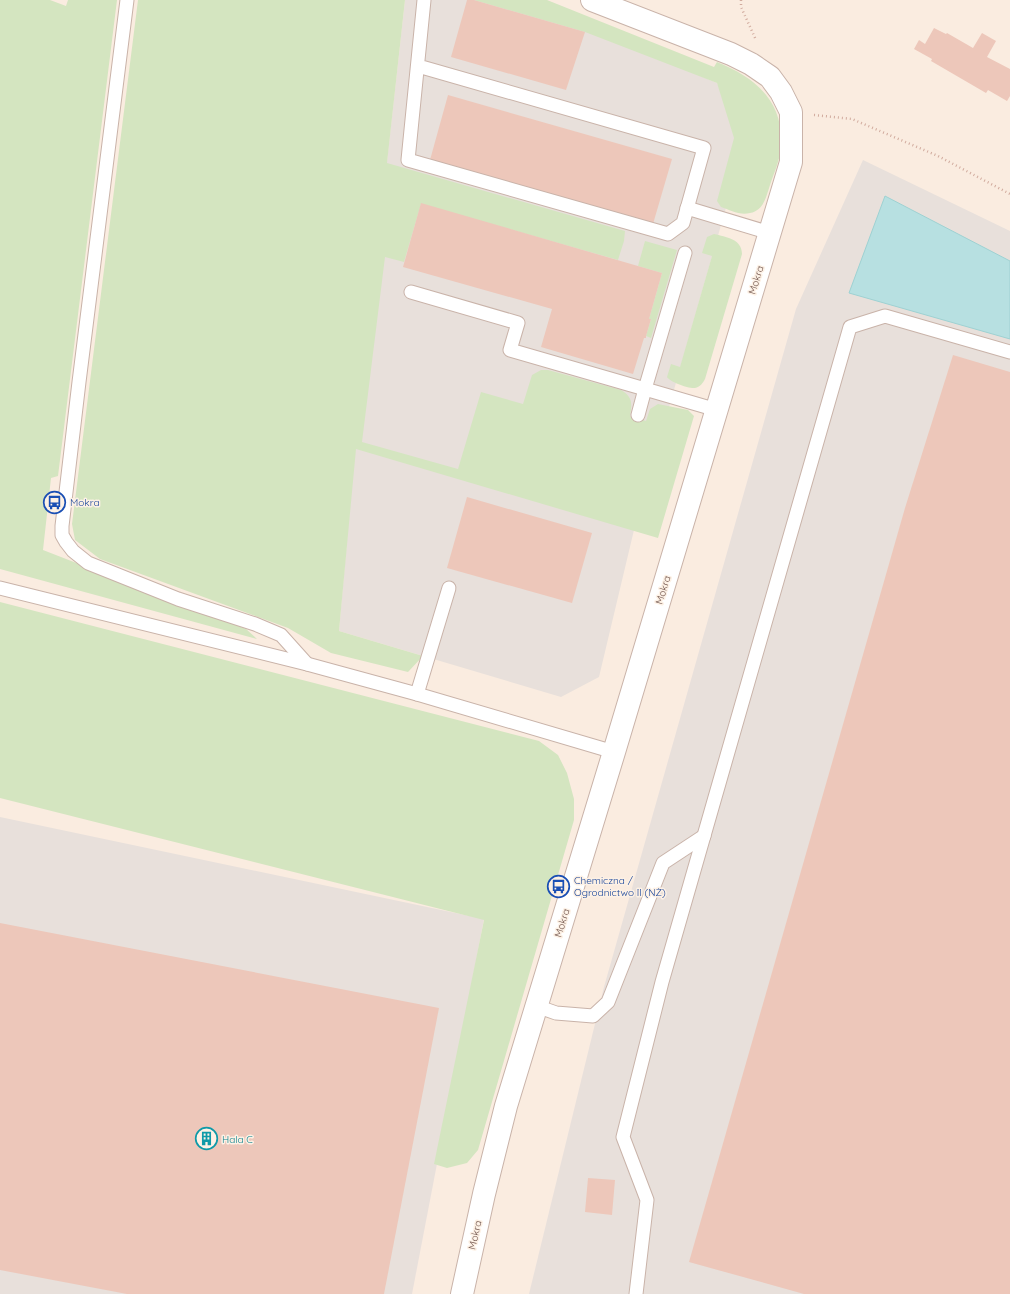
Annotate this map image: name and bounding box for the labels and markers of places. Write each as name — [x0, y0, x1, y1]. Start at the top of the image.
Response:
bus stop icon: Mokra — [41, 489, 67, 515]
place label: Mokra — [70, 496, 99, 509]
bus stop icon: Chemiczna / Ogrodnictwo II (NŻ) — [545, 873, 571, 899]
place label: Chemiczna / Ogrodnictwo II (NŻ) — [574, 874, 666, 899]
building icon: Hala C — [194, 1126, 220, 1152]
place label: Hala C — [222, 1133, 253, 1146]

